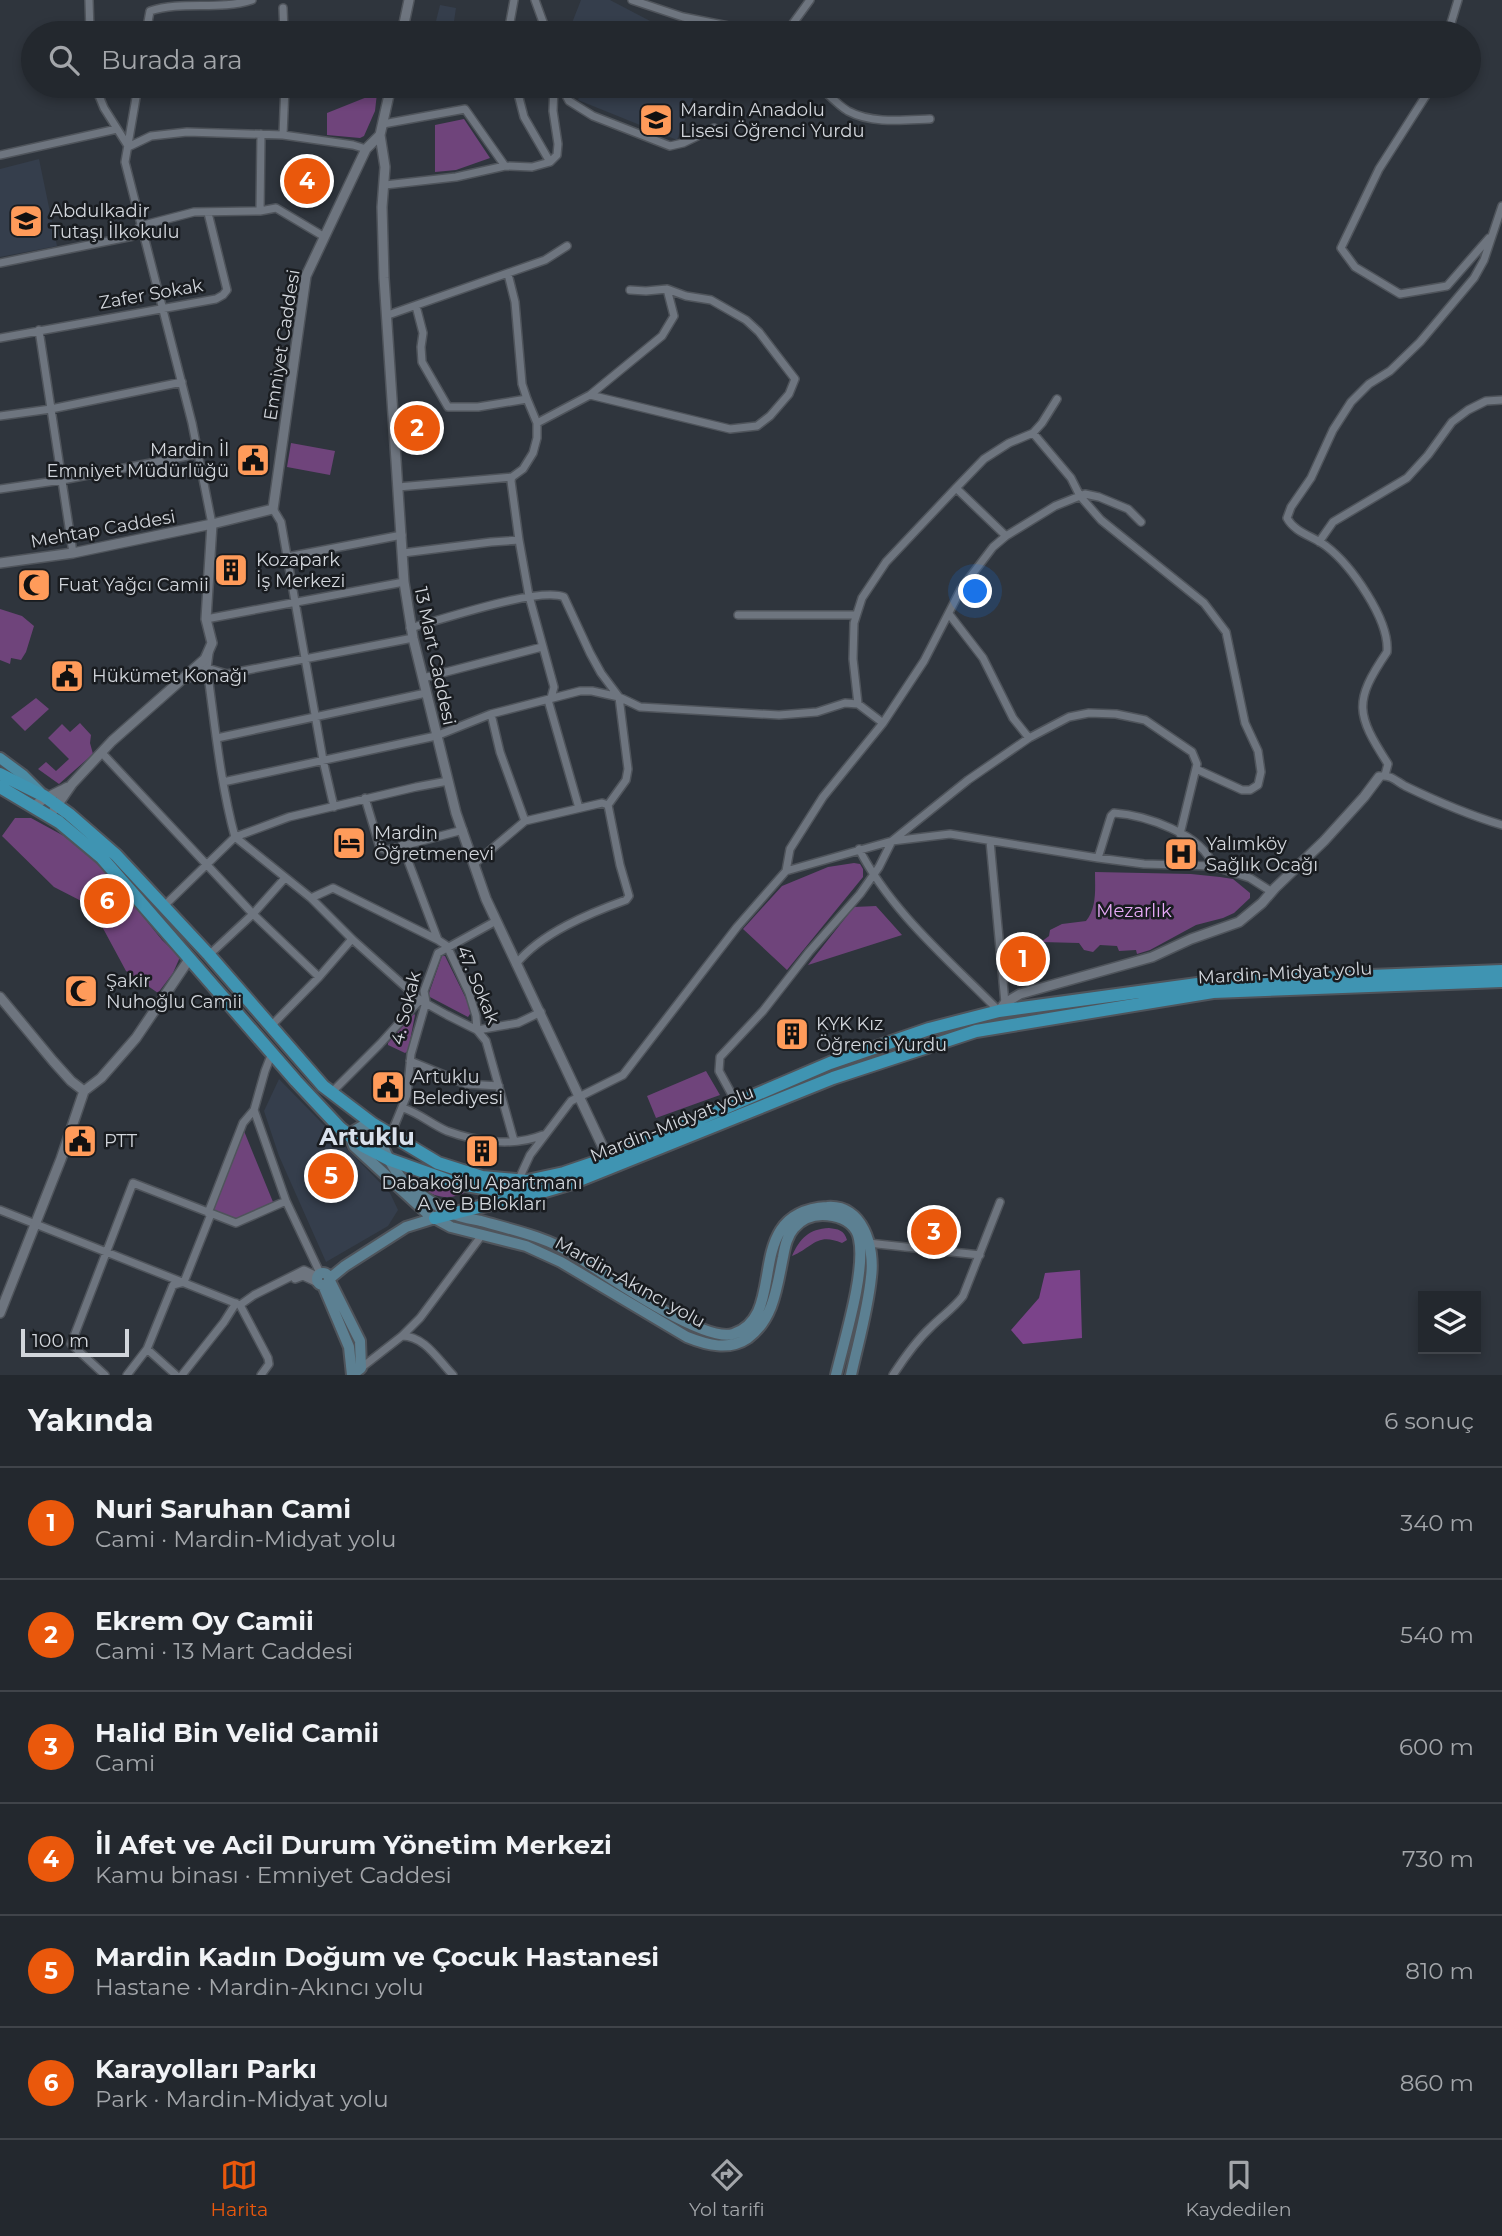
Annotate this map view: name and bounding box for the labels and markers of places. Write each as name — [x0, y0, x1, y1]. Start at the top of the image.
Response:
place label: Mardin Anadolu Lisesi Öğrenci Yurdu — [680, 99, 865, 142]
school or university icon: Mardin Anadolu Lisesi Öğrenci Yurdu — [637, 101, 675, 139]
pin: 4 — [284, 155, 330, 207]
place label: Abdulkadir Tutaşı İlkokulu — [50, 200, 180, 243]
school or university icon: Abdulkadir Tutaşı İlkokulu — [7, 202, 45, 240]
pin: 2 — [394, 402, 440, 454]
place label: Mardin İl Emniyet Müdürlüğü — [47, 439, 229, 482]
public building icon: Mardin İl Emniyet Müdürlüğü — [234, 441, 272, 479]
place label: Kozapark İş Merkezi — [256, 549, 345, 592]
building icon: Kozapark İş Merkezi — [212, 551, 250, 589]
mosque icon: Fuat Yağcı Camii — [15, 566, 53, 604]
place label: Fuat Yağcı Camii — [58, 574, 209, 596]
public building icon: Hükümet Konağı — [48, 657, 86, 695]
place label: Hükümet Konağı — [92, 665, 247, 687]
place label: Mardin Öğretmenevi — [374, 822, 494, 865]
hotel icon: Mardin Öğretmenevi — [330, 824, 368, 862]
place label: Yalımköy Sağlık Ocağı — [1206, 833, 1318, 876]
hospital icon: Yalımköy Sağlık Ocağı — [1162, 835, 1200, 873]
pin: 6 — [84, 875, 130, 927]
pin: 1 — [1000, 933, 1046, 985]
place label: Şakir Nuhoğlu Camii — [106, 970, 242, 1013]
mosque icon: Şakir Nuhoğlu Camii — [62, 972, 100, 1010]
place label: KYK Kız Öğrenci Yurdu — [816, 1013, 947, 1056]
building icon: KYK Kız Öğrenci Yurdu — [773, 1015, 811, 1053]
place label: Artuklu Belediyesi — [412, 1066, 503, 1109]
public building icon: Artuklu Belediyesi — [369, 1068, 407, 1106]
public building icon: PTT — [61, 1122, 99, 1160]
place label: PTT — [104, 1130, 138, 1152]
building icon: Dabakoğlu Apartmanı A ve B Blokları — [463, 1132, 501, 1170]
pin: 5 — [308, 1150, 354, 1202]
place label: Dabakoğlu Apartmanı A ve B Blokları — [381, 1172, 583, 1215]
pin: 3 — [911, 1206, 957, 1258]

